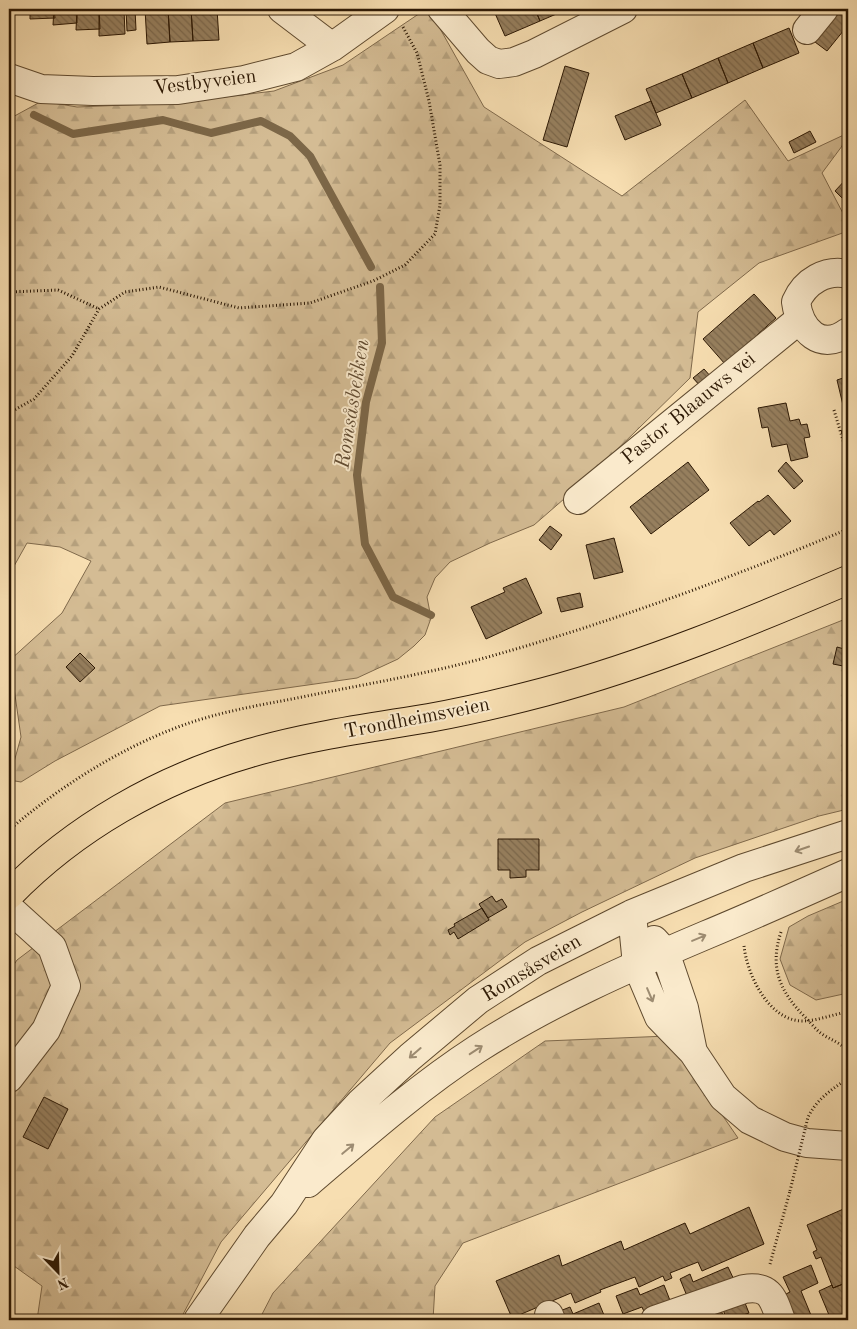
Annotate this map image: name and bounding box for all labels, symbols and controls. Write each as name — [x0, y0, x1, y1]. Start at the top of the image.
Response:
street label: Vestbyveien — [152, 67, 258, 99]
water label: Romsåsbekken — [332, 338, 374, 471]
street label: Pastor Blaauws vei — [618, 349, 760, 469]
street label: Trondheimsveien — [342, 695, 492, 743]
one-way arrow — [794, 845, 810, 854]
street label: Romsåsveien — [479, 932, 585, 1006]
one-way arrow — [692, 932, 707, 941]
one-way arrow — [645, 987, 655, 1002]
one-way arrow — [469, 1045, 483, 1055]
one-way arrow — [408, 1047, 421, 1059]
one-way arrow — [341, 1144, 354, 1155]
north arrow — [32, 1246, 82, 1296]
text: N — [55, 1275, 70, 1292]

